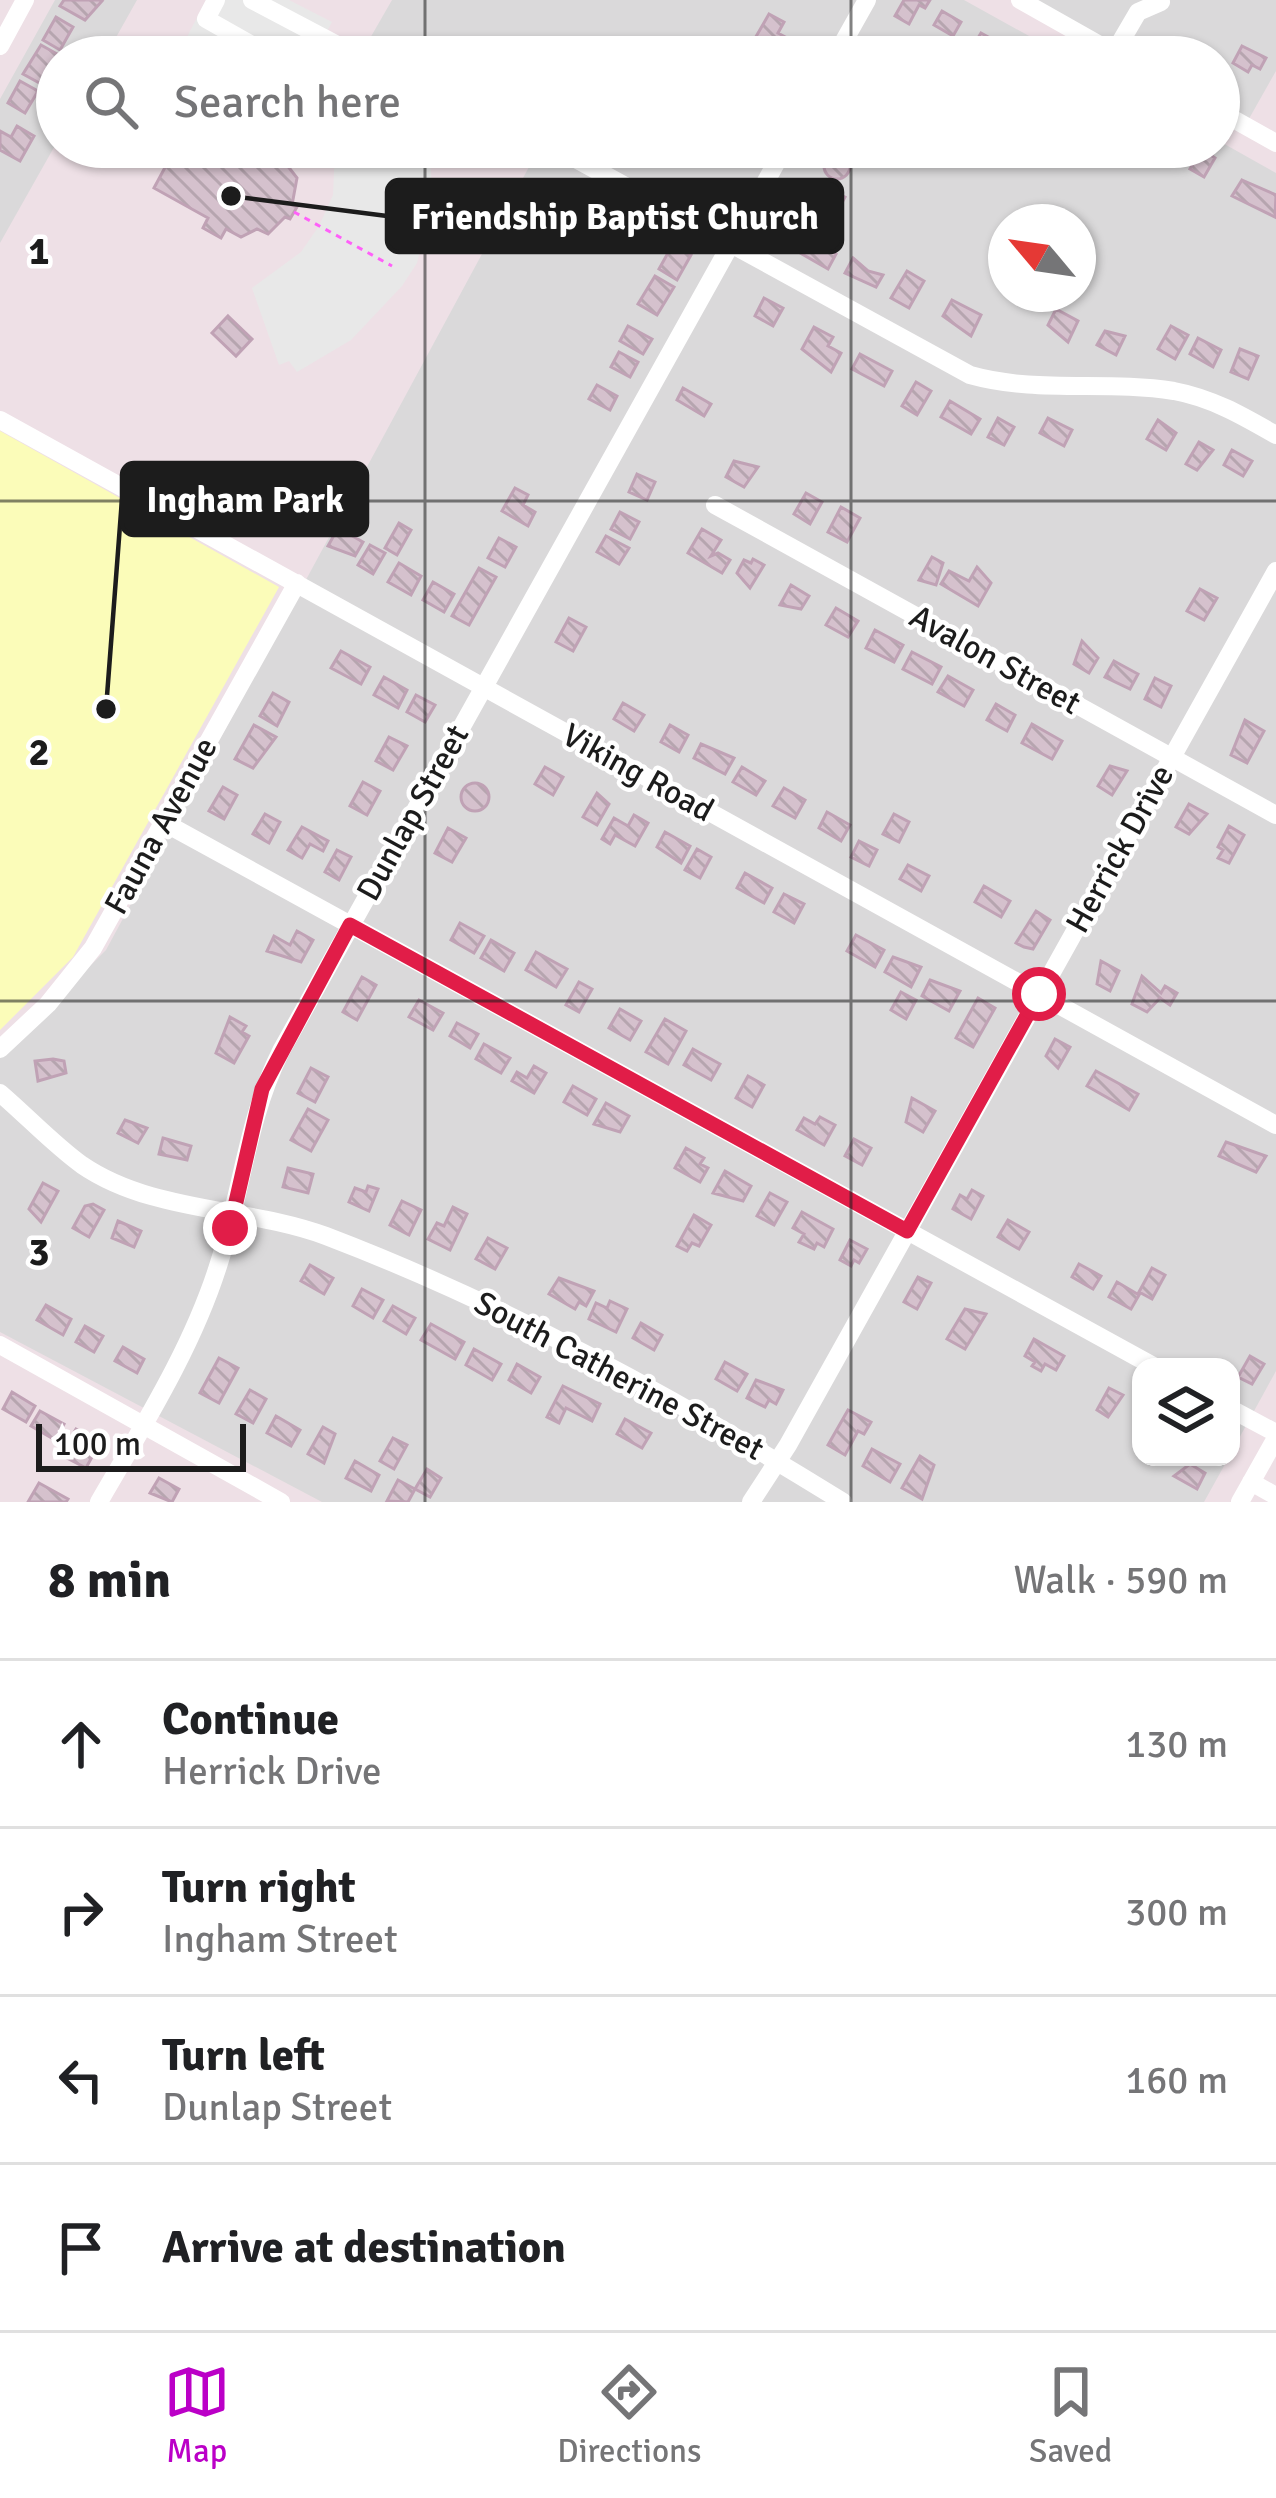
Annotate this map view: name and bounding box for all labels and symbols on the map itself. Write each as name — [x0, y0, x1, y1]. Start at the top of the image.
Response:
callout: Friendship Baptist Church — [387, 180, 842, 252]
text: Friendship Baptist Church — [411, 195, 819, 240]
north arrow — [988, 204, 1096, 312]
text: 1 — [28, 227, 50, 275]
callout: Ingham Park — [122, 463, 367, 535]
text: Ingham Park — [146, 478, 344, 523]
street label: Avalon Street — [902, 596, 1088, 724]
street label: Viking Road — [555, 715, 721, 831]
street label: Dunlap Street — [348, 718, 478, 908]
text: 2 — [28, 728, 50, 776]
street label: Fauna Avenue — [96, 730, 226, 922]
street label: Herrick Drive — [1057, 758, 1183, 940]
route start — [1012, 967, 1066, 1021]
route end — [203, 1201, 257, 1255]
text: 3 — [28, 1228, 50, 1276]
street label: South Catherine Street — [467, 1282, 771, 1470]
scale bar — [36, 1418, 246, 1471]

